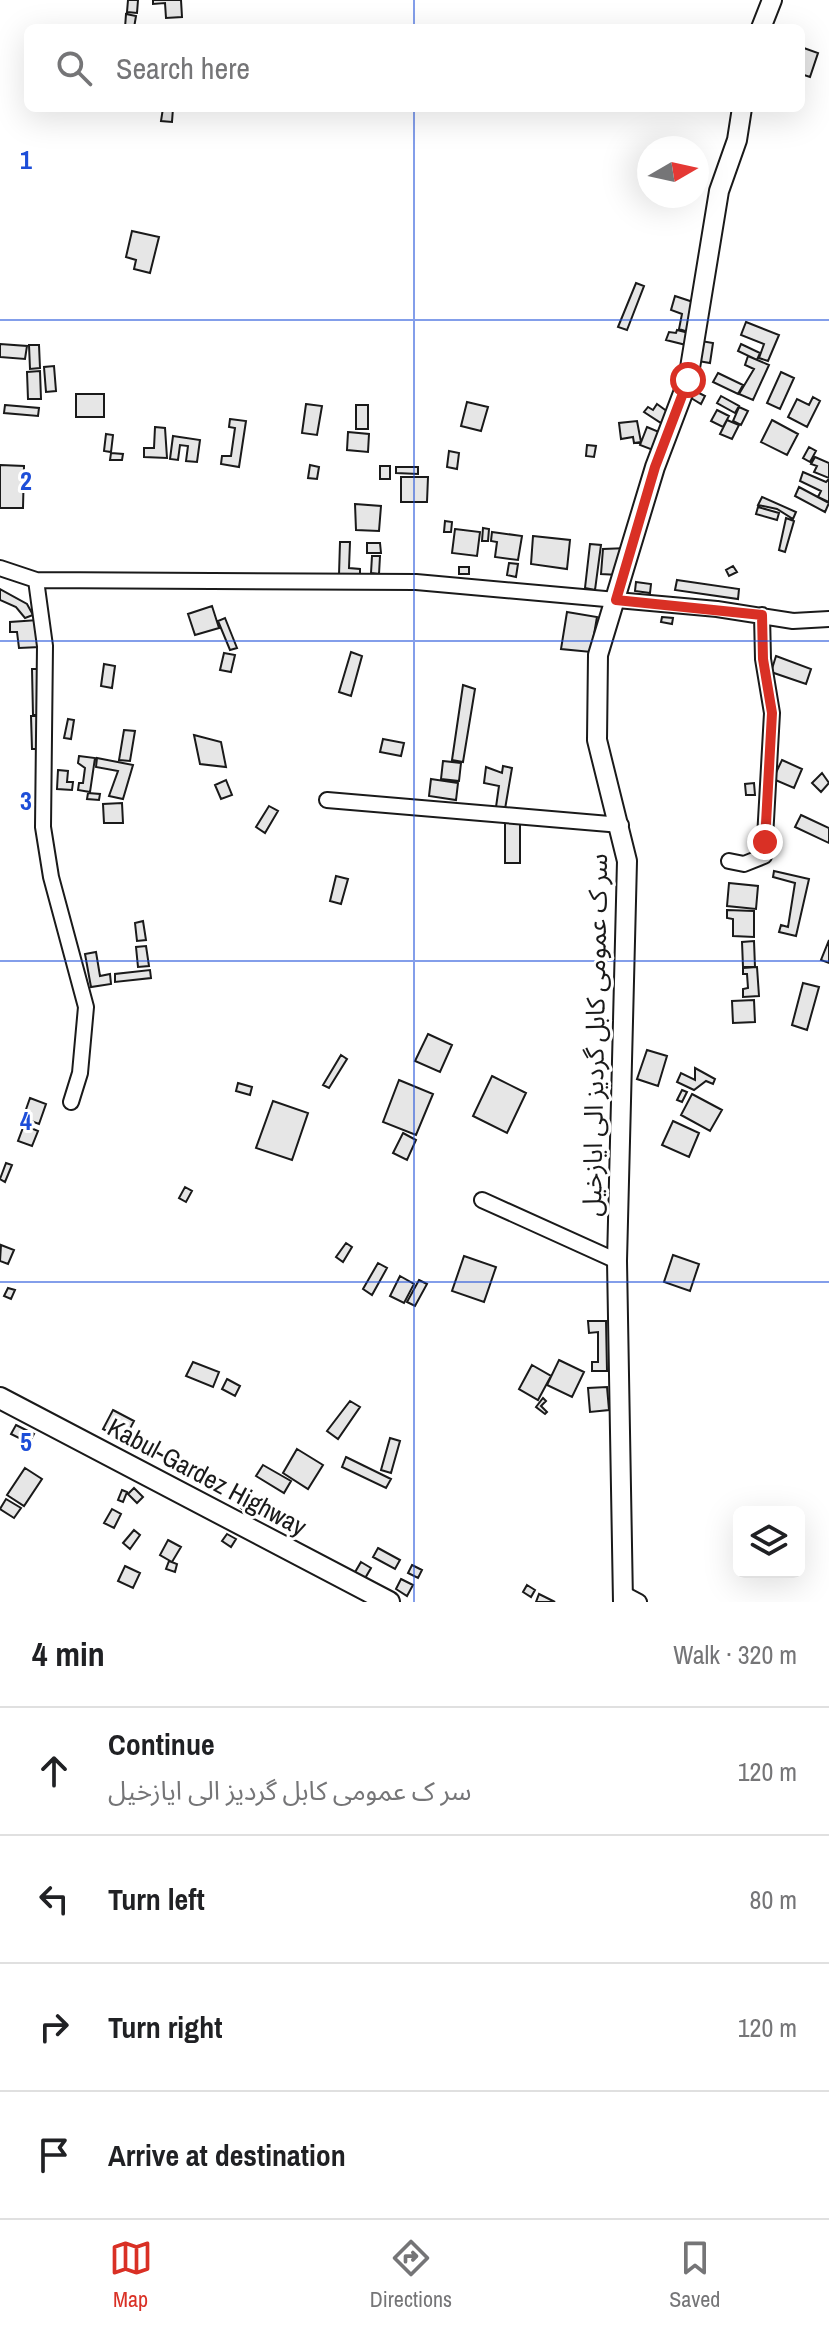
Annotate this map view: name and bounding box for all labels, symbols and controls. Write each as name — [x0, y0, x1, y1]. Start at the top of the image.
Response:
search box — [24, 24, 805, 112]
icon: search — [52, 46, 96, 90]
text: Search here — [116, 48, 250, 88]
north arrow — [637, 136, 709, 208]
text: 1 — [20, 142, 32, 177]
route start — [670, 362, 706, 398]
text: 2 — [20, 463, 32, 498]
text: 3 — [20, 783, 32, 818]
route end — [747, 824, 783, 860]
street label: سر ک عمومی کابل گردیز الی ایازخیل — [574, 853, 615, 1217]
text: 4 — [20, 1103, 32, 1138]
street label: Kabul-Gardez Highway — [102, 1409, 313, 1544]
text: 5 — [20, 1424, 32, 1459]
map controls — [733, 1506, 805, 1578]
button: layers — [733, 1506, 805, 1578]
text: 4 min — [32, 1631, 105, 1677]
text: Walk · 320 m — [673, 1637, 797, 1672]
text: Continue — [108, 1724, 215, 1764]
icon: ahead — [32, 1749, 76, 1793]
text: 120 m — [738, 1754, 797, 1789]
text: سر ک عمومی کابل گردیز الی ایازخیل — [108, 1773, 471, 1808]
icon: left — [32, 1877, 76, 1921]
text: Turn left — [108, 1879, 205, 1919]
text: 80 m — [750, 1882, 797, 1917]
icon: right — [32, 2005, 76, 2049]
text: Turn right — [108, 2007, 222, 2047]
text: 120 m — [738, 2010, 797, 2045]
icon: arrive — [32, 2133, 76, 2177]
text: Arrive at destination — [108, 2135, 346, 2175]
tab: Map — [109, 2236, 153, 2314]
tab: Directions — [370, 2236, 452, 2314]
tab: Saved — [669, 2236, 720, 2314]

